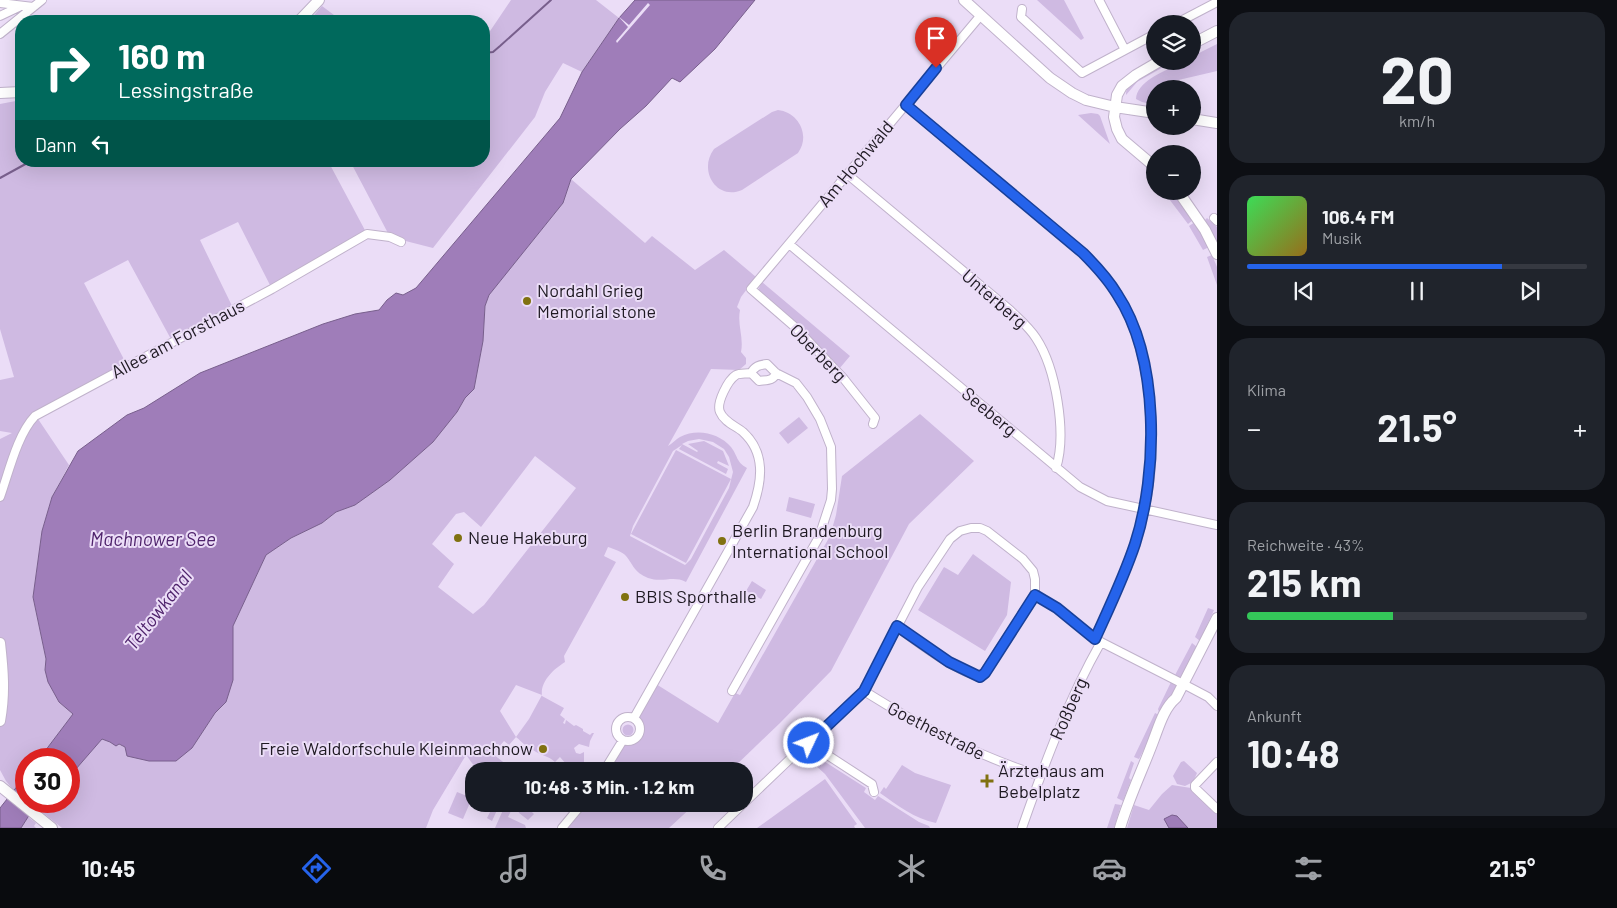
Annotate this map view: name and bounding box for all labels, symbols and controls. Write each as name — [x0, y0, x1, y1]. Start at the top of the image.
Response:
map controls — [1146, 15, 1201, 200]
button: layers — [1146, 15, 1201, 70]
pin — [915, 17, 957, 68]
icon: arrive — [922, 24, 950, 52]
text: 160 m — [118, 34, 205, 76]
icon: right — [35, 35, 100, 100]
text: 20 — [1380, 39, 1454, 117]
text: Lessingstraße — [118, 76, 254, 102]
button: + — [1146, 80, 1201, 135]
text: km/h — [1399, 111, 1435, 130]
street label: Am Hochwald — [813, 116, 898, 211]
icon: left — [87, 130, 115, 158]
text: Dann — [35, 133, 77, 156]
button: − — [1146, 145, 1201, 200]
text: 106.4 FM — [1322, 205, 1394, 228]
text: Musik — [1322, 228, 1362, 247]
street label: Unterberg — [958, 264, 1032, 332]
icon: previous — [1290, 277, 1318, 305]
icon: pause — [1403, 277, 1431, 305]
icon: next — [1516, 277, 1544, 305]
place label: Nordahl Grieg Memorial stone — [537, 279, 656, 322]
street label: Allee am Forsthaus — [107, 294, 248, 383]
marker: Nordahl Grieg Memorial stone — [521, 295, 533, 307]
street label: Oberberg — [786, 319, 852, 386]
text: Klima — [1247, 380, 1286, 399]
street label: Seeberg — [958, 382, 1022, 441]
text: 21.5° — [1377, 404, 1457, 450]
text: − — [1247, 411, 1261, 445]
text: + — [1573, 411, 1587, 445]
place label: Berlin Brandenburg International School — [732, 519, 888, 562]
place label: Neue Hakeburg — [468, 526, 587, 548]
water label: Machnower See — [90, 527, 216, 550]
marker: Neue Hakeburg — [452, 532, 464, 544]
marker: Berlin Brandenburg International School — [716, 535, 728, 547]
text: Reichweite · 43% — [1247, 535, 1365, 554]
text: 215 km — [1247, 559, 1362, 605]
water label: Teltowkanal — [119, 564, 197, 655]
place label: BBIS Sporthalle — [635, 585, 757, 607]
marker: BBIS Sporthalle — [619, 591, 631, 603]
street label: Roßberg — [1045, 674, 1092, 743]
street label: Goethestraße — [884, 696, 989, 764]
text: Ankunft — [1247, 706, 1302, 725]
position arrow — [782, 716, 834, 768]
text: 10:48 — [1247, 730, 1340, 776]
place label: Freie Waldorfschule Kleinmachnow — [259, 737, 533, 759]
marker: Freie Waldorfschule Kleinmachnow — [537, 743, 549, 755]
speed limit sign: 30 — [15, 748, 80, 813]
place label: Ärztehaus am Bebelplatz — [998, 759, 1104, 802]
marker: Ärztehaus am Bebelplatz — [980, 774, 994, 788]
text: 10:48 · 3 Min. · 1.2 km — [524, 775, 694, 798]
icon: directions — [299, 851, 334, 886]
icon: music — [497, 851, 532, 886]
icon: phone — [695, 851, 730, 886]
icon: climate — [894, 851, 929, 886]
icon: car — [1092, 851, 1127, 886]
icon: filters — [1291, 851, 1326, 886]
text: 10:45 — [82, 855, 135, 881]
text: 21.5° — [1489, 855, 1535, 881]

